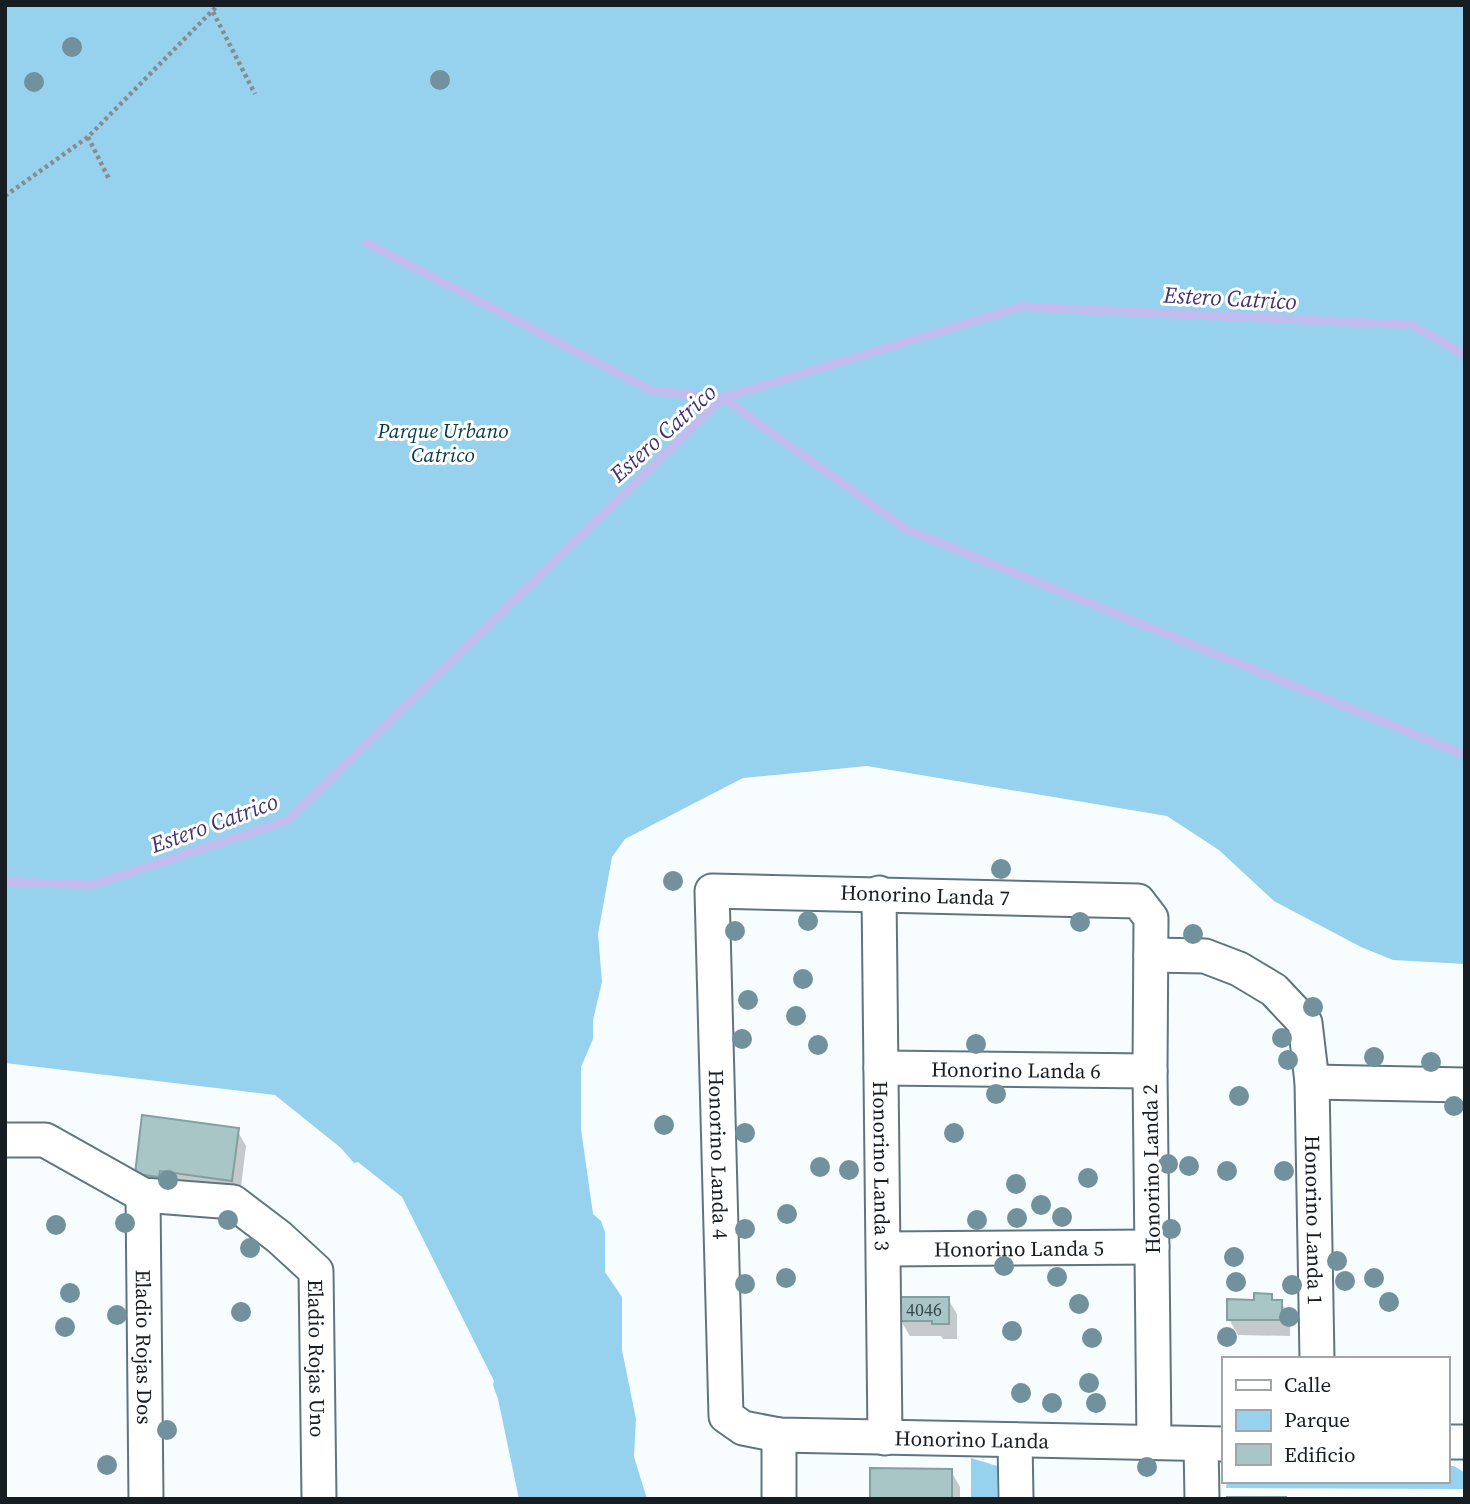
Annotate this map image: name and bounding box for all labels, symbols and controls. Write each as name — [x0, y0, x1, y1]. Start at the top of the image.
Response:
water label: Estero Catrico — [1162, 278, 1297, 317]
water label: Estero Catrico — [602, 376, 723, 490]
park label: Parque Urbano Catrico — [376, 416, 509, 469]
water label: Estero Catrico — [145, 785, 282, 861]
street label: Honorino Landa 7 — [840, 878, 1010, 912]
street label: Honorino Landa 6 — [931, 1054, 1101, 1085]
street label: Honorino Landa 4 — [702, 1069, 736, 1240]
street label: Honorino Landa 3 — [867, 1081, 897, 1251]
street label: Honorino Landa 2 — [1135, 1084, 1167, 1254]
street label: Honorino Landa 1 — [1298, 1135, 1331, 1305]
street label: Honorino Landa 5 — [934, 1233, 1104, 1263]
street label: Eladio Rojas Dos — [129, 1269, 160, 1425]
street label: Eladio Rojas Uno — [302, 1279, 333, 1438]
house number: 4046 — [906, 1297, 942, 1322]
legend — [1222, 1357, 1449, 1483]
text: Calle — [1284, 1370, 1331, 1399]
text: Parque — [1284, 1405, 1350, 1434]
street label: Honorino Landa — [894, 1423, 1050, 1455]
text: Edificio — [1284, 1440, 1356, 1469]

